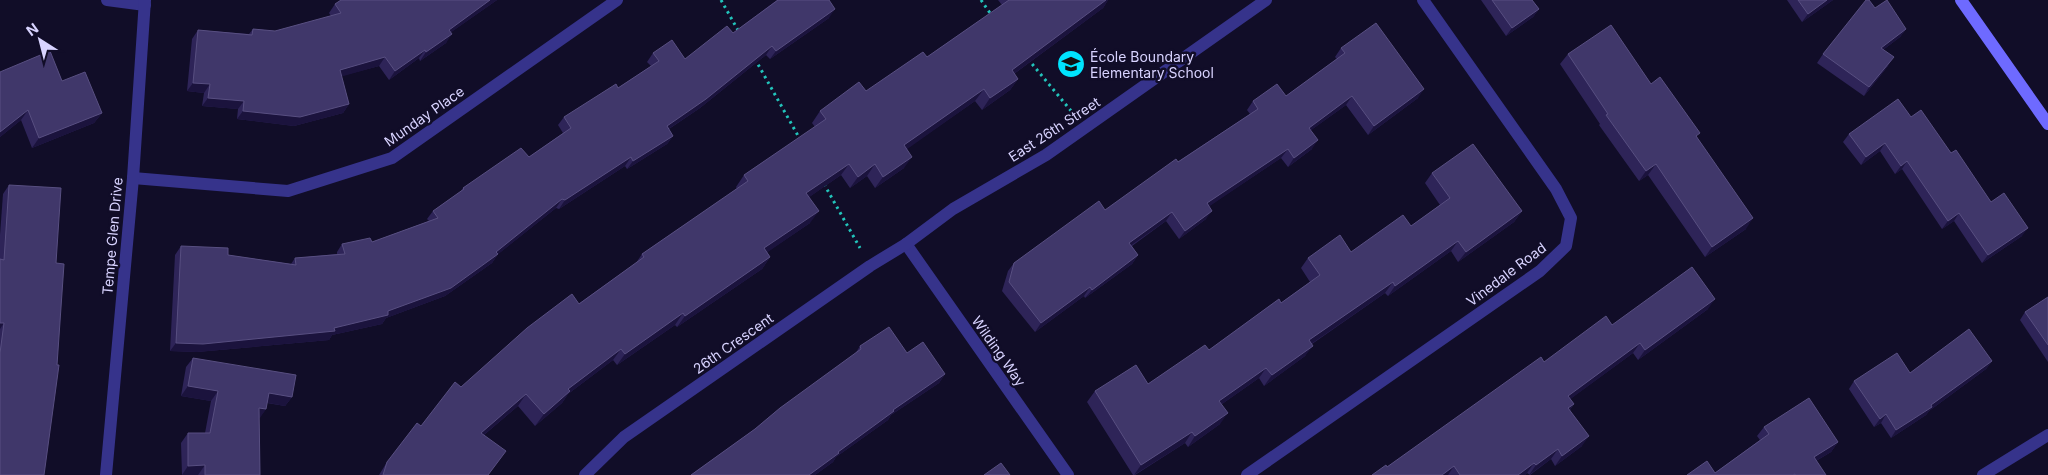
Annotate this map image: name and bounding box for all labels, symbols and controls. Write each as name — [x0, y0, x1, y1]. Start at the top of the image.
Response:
north arrow — [15, 15, 65, 65]
text: N — [23, 19, 41, 39]
place label: École Boundary Elementary School — [1090, 48, 1214, 81]
school or university icon: École Boundary Elementary School — [1056, 49, 1086, 79]
street label: Munday Place — [381, 82, 467, 150]
street label: East 26th Street — [1005, 93, 1103, 165]
street label: Tempe Glen Drive — [98, 176, 126, 296]
street label: Vinedale Road — [1463, 239, 1549, 309]
street label: 26th Crescent — [690, 309, 777, 377]
street label: Wilding Way — [969, 313, 1030, 390]

